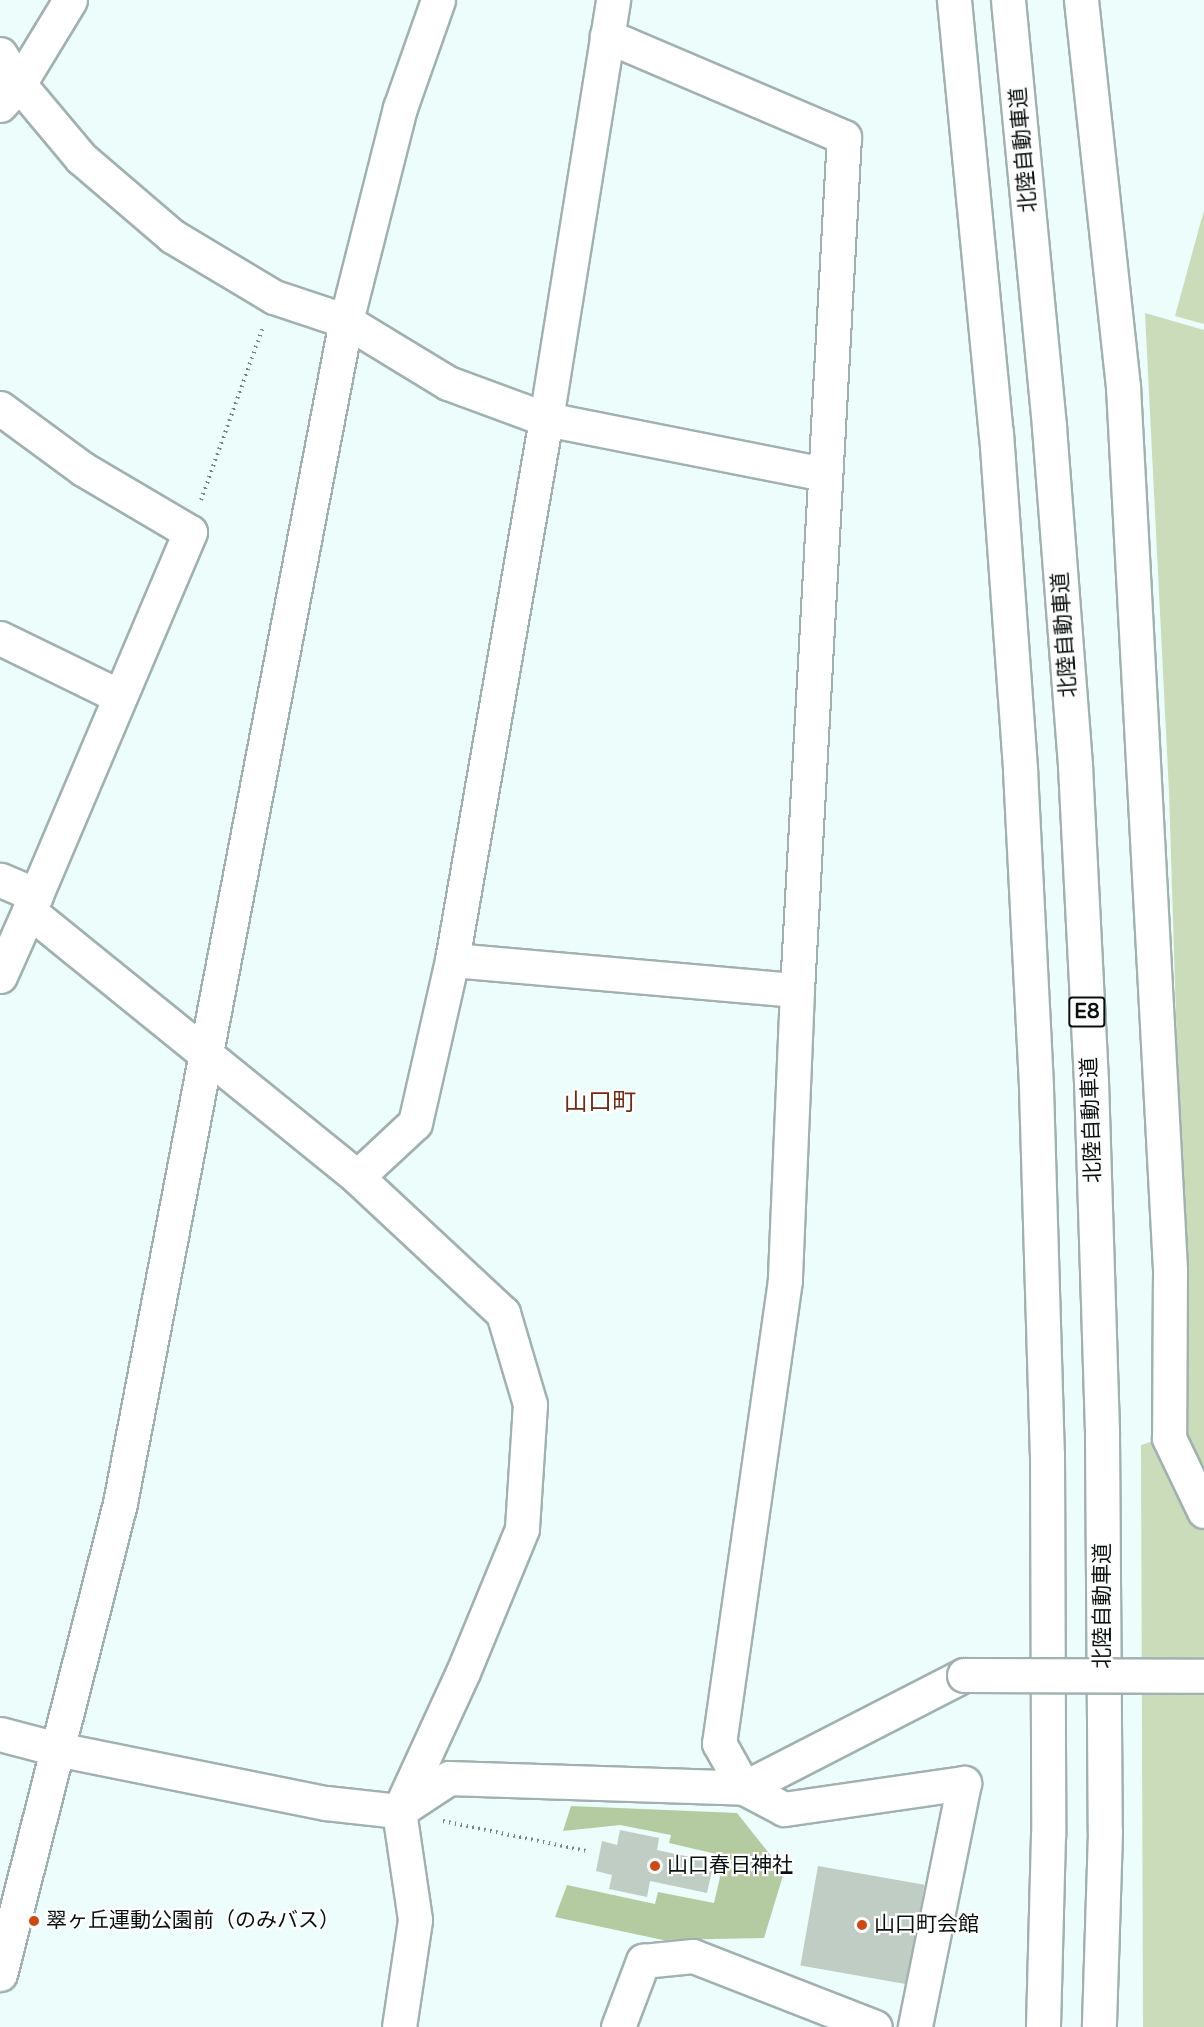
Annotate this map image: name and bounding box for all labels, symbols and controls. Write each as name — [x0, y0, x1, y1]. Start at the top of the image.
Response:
street label: 北陸自動車道 — [1006, 86, 1042, 214]
street label: 北陸自動車道 — [1048, 571, 1082, 699]
road number: E8 — [1068, 995, 1106, 1029]
street label: 北陸自動車道 — [1077, 1057, 1107, 1183]
district label: 山口町 — [564, 1089, 636, 1117]
street label: 北陸自動車道 — [1090, 1543, 1116, 1669]
place label: 山口春日神社 — [667, 1853, 793, 1879]
marker: 山口春日神社 — [648, 1859, 662, 1873]
place label: 翠ヶ丘運動公園前（のみバス） — [46, 1908, 340, 1934]
place label: 山口町会館 — [874, 1912, 979, 1938]
marker: 翠ヶ丘運動公園前（のみバス） — [27, 1914, 41, 1928]
marker: 山口町会館 — [855, 1918, 869, 1932]

